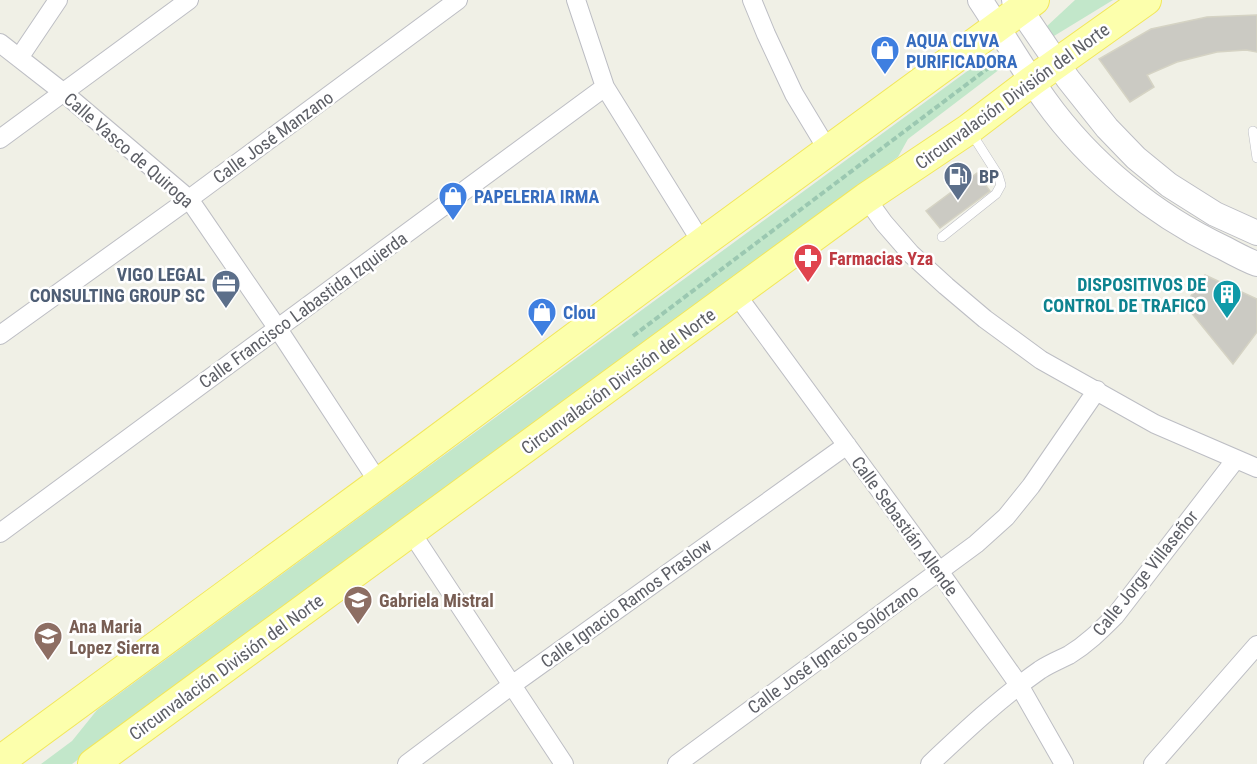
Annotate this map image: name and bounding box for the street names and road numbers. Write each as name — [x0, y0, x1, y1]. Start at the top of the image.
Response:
street label: Circunvalación División del Norte — [911, 19, 1113, 173]
street label: Calle José Manzano — [209, 86, 337, 188]
street label: Calle Vasco de Quiroga — [60, 88, 198, 212]
street label: Calle Francisco Labastida Izquierda — [195, 227, 411, 393]
street label: Circunvalación División del Norte — [517, 304, 719, 458]
street label: Calle Sebastián Allende — [847, 452, 963, 600]
street label: Calle Jorge Villaseñor — [1088, 506, 1202, 640]
street label: Calle Ignacio Ramos Praslow — [537, 534, 716, 672]
street label: Calle José Ignacio Solórzano — [744, 580, 922, 718]
street label: Circunvalación División del Norte — [125, 590, 327, 744]

